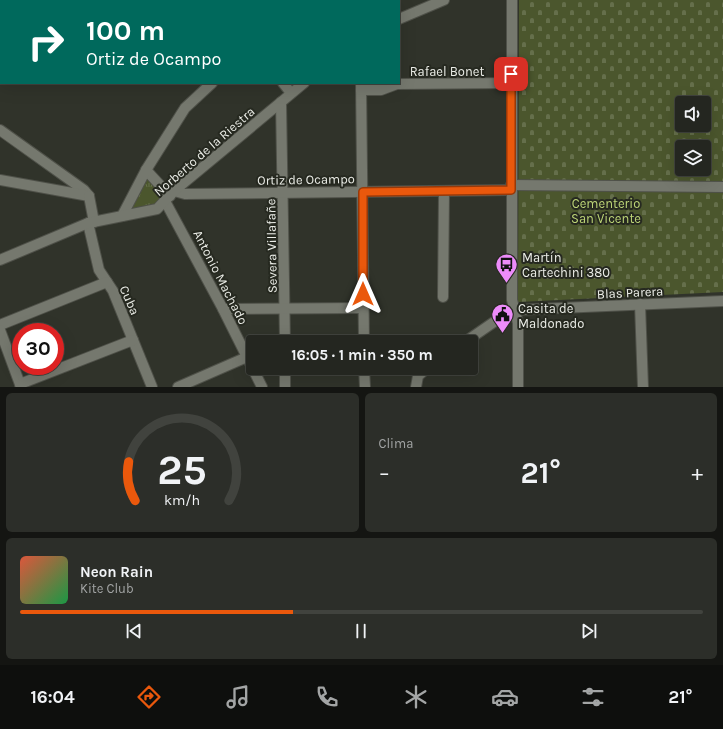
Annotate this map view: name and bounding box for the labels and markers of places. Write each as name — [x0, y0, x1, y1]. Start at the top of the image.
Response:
pin — [494, 57, 528, 91]
place label: Martín Cartechini 380 — [522, 250, 610, 280]
bus stop icon: Martín Cartechini 380 — [493, 251, 519, 284]
place label: Casita de Maldonado — [518, 301, 584, 331]
public building icon: Casita de Maldonado — [489, 302, 515, 335]

